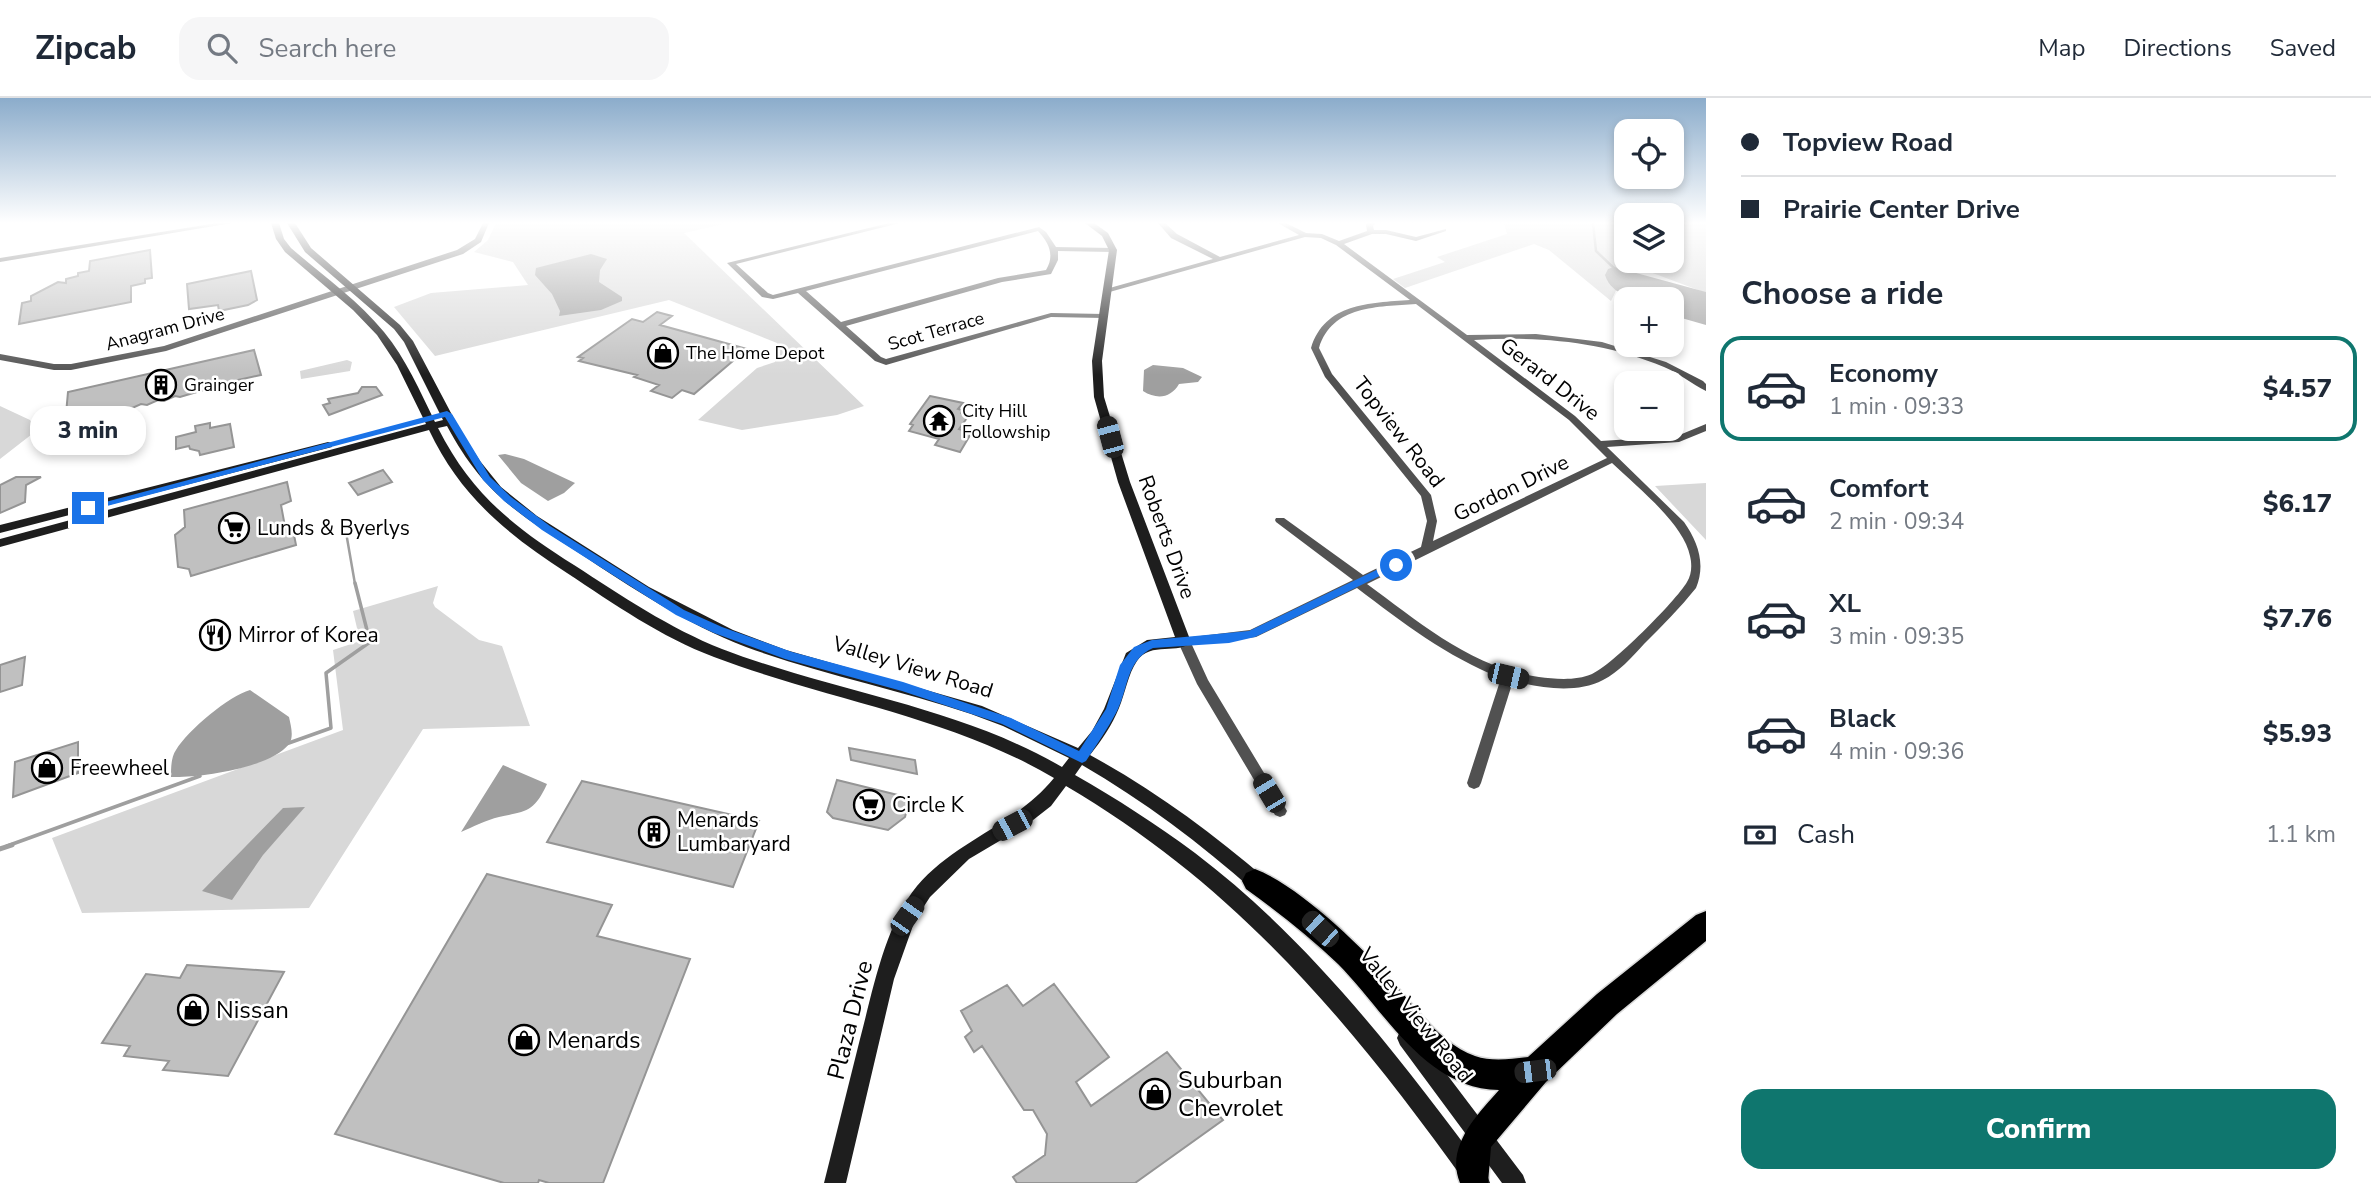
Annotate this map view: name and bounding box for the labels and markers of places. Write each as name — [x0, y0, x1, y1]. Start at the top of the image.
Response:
shop icon: The Home Depot — [646, 336, 680, 370]
place label: The Home Depot — [686, 341, 825, 365]
building icon: Grainger — [144, 368, 178, 402]
place label: Grainger — [184, 373, 254, 397]
place label: City Hill Followship — [962, 399, 1050, 444]
temple icon: City Hill Followship — [922, 404, 956, 438]
supermarket icon: Lunds & Byerlys — [217, 511, 251, 545]
place label: Lunds & Byerlys — [257, 514, 410, 542]
restaurant icon: Mirror of Korea — [198, 618, 232, 652]
place label: Mirror of Korea — [238, 621, 379, 649]
shop icon: Freewheel — [30, 751, 64, 785]
place label: Freewheel — [70, 754, 170, 782]
supermarket icon: Circle K — [852, 788, 886, 822]
place label: Circle K — [892, 791, 965, 819]
place label: Menards Lumbaryard — [677, 806, 791, 858]
building icon: Menards Lumbaryard — [637, 815, 671, 849]
shop icon: Nissan — [176, 993, 210, 1027]
place label: Nissan — [216, 994, 289, 1026]
shop icon: Menards — [507, 1023, 541, 1057]
place label: Menards — [547, 1024, 641, 1056]
place label: Suburban Chevrolet — [1178, 1064, 1283, 1124]
shop icon: Suburban Chevrolet — [1138, 1077, 1172, 1111]

